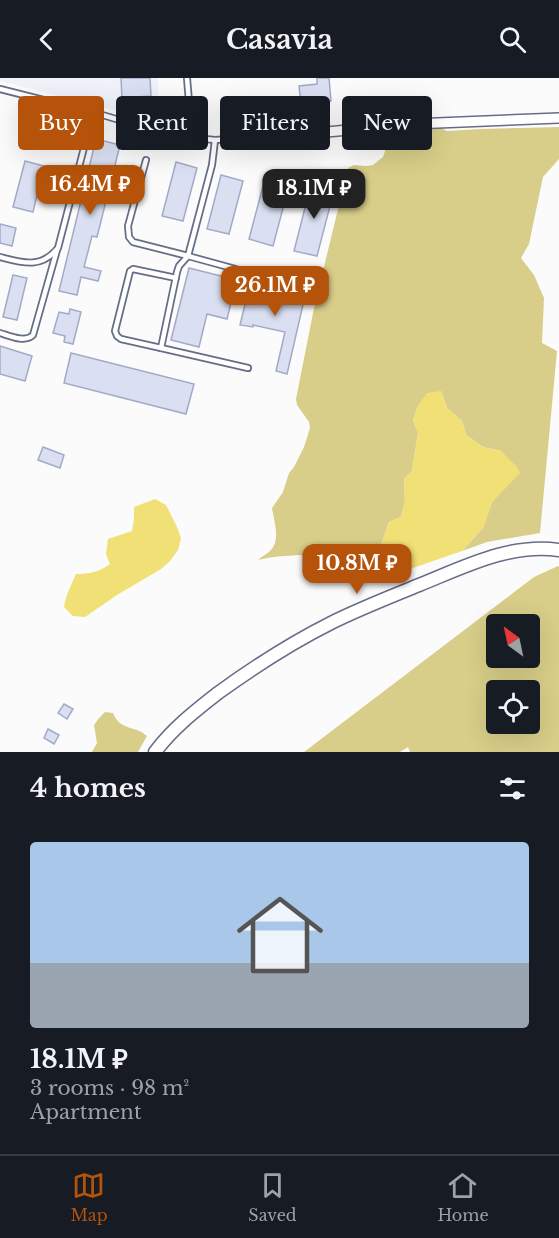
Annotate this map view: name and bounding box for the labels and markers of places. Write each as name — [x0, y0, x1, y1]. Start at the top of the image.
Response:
pin: 16.4M ₽ — [35, 165, 145, 216]
pin: 18.1M ₽ — [259, 169, 369, 220]
pin: 26.1M ₽ — [220, 266, 330, 317]
pin: 10.8M ₽ — [302, 544, 412, 595]

